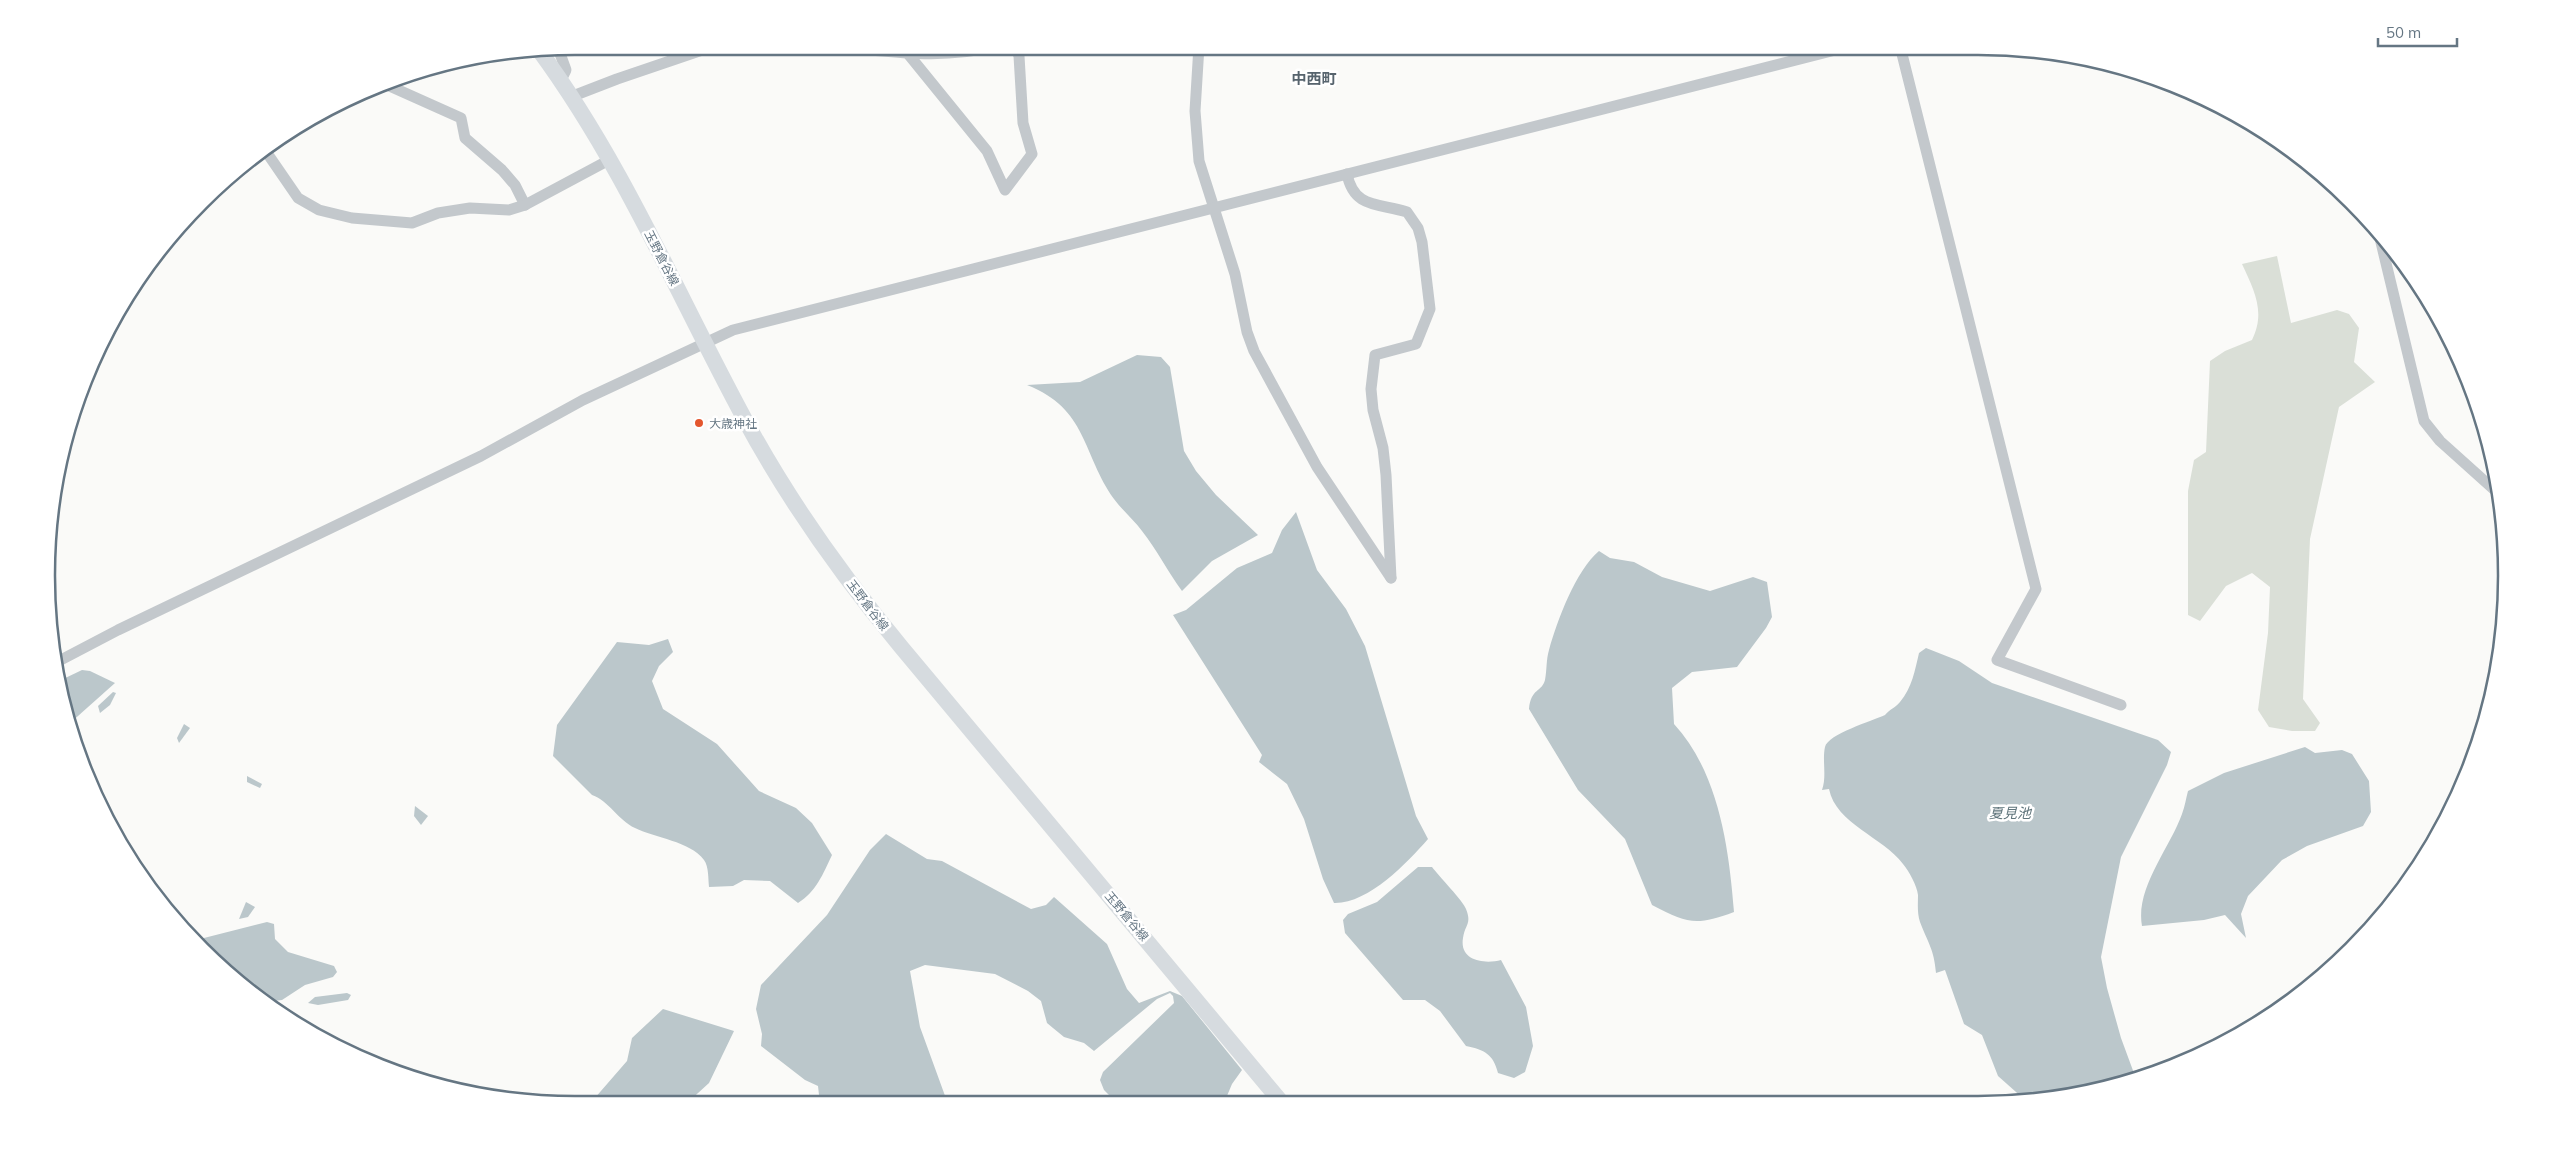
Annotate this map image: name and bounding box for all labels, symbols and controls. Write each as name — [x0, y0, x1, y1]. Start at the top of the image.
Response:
scale bar — [2378, 15, 2457, 47]
text: 50 m — [2386, 23, 2421, 42]
district label: 中西町 — [1291, 69, 1337, 88]
street label: 玉野倉谷線 — [642, 228, 682, 288]
place label: 大歳神社 — [709, 416, 757, 431]
marker: 大歳神社 — [693, 417, 705, 429]
street label: 玉野倉谷線 — [844, 577, 892, 633]
water label: 夏見池 — [1989, 804, 2033, 822]
street label: 玉野倉谷線 — [1102, 888, 1152, 944]

